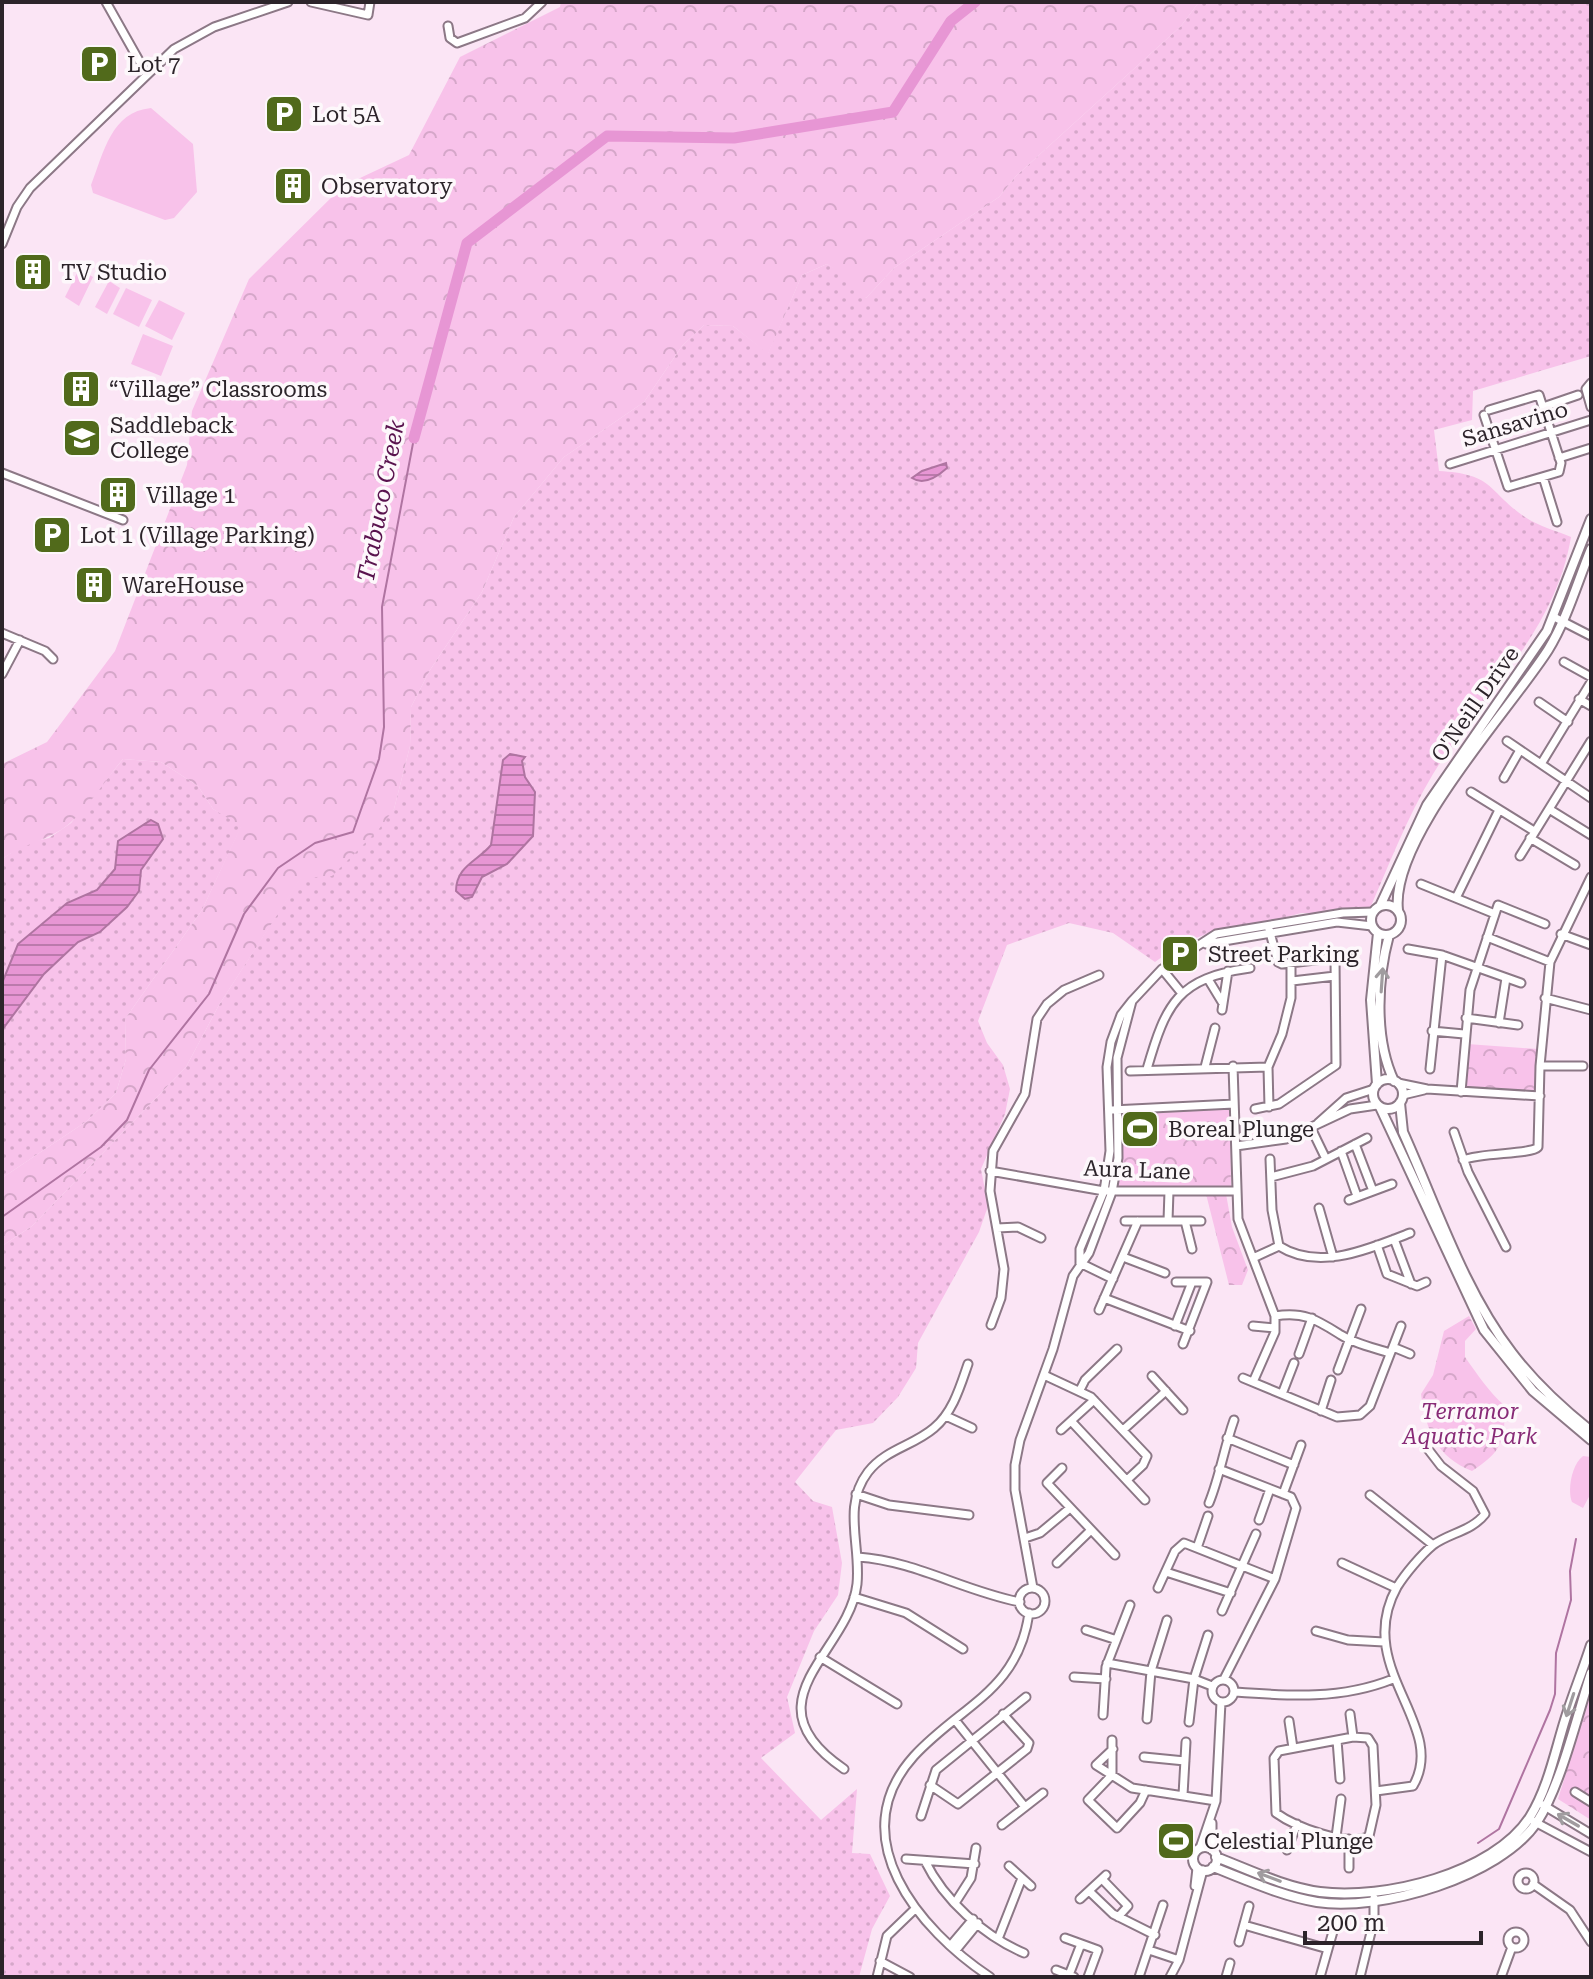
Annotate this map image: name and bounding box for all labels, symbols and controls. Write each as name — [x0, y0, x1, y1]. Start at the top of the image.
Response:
parking icon: Lot 7 — [78, 43, 120, 85]
place label: Lot 7 — [127, 52, 180, 77]
parking icon: Lot 5A — [263, 93, 305, 135]
place label: Lot 5A — [312, 102, 381, 127]
building icon: Observatory — [272, 165, 314, 207]
place label: Observatory — [321, 174, 453, 199]
building icon: TV Studio — [12, 251, 54, 293]
place label: TV Studio — [61, 260, 167, 285]
building icon: “Village” Classrooms — [60, 368, 102, 410]
place label: “Village” Classrooms — [109, 377, 327, 402]
street label: Sansavino — [1459, 396, 1571, 452]
place label: Saddleback College — [110, 413, 234, 463]
school or university icon: Saddleback College — [61, 417, 103, 459]
water label: Trabuco Creek — [352, 417, 410, 585]
building icon: Village 1 — [97, 474, 139, 516]
place label: Village 1 — [146, 483, 236, 508]
parking icon: Lot 1 (Village Parking) — [31, 514, 73, 556]
place label: Lot 1 (Village Parking) — [80, 523, 315, 548]
building icon: WareHouse — [73, 564, 115, 606]
place label: WareHouse — [122, 573, 244, 598]
street label: O'Neill Drive — [1426, 642, 1524, 766]
parking icon: Street Parking — [1159, 933, 1201, 975]
place label: Street Parking — [1208, 942, 1359, 967]
one-way arrow — [1375, 967, 1390, 994]
sports icon: Boreal Plunge — [1119, 1108, 1161, 1150]
place label: Boreal Plunge — [1168, 1117, 1314, 1142]
street label: Aura Lane — [1083, 1156, 1191, 1184]
park label: Terramor Aquatic Park — [1401, 1399, 1537, 1449]
one-way arrow — [1561, 1692, 1576, 1717]
one-way arrow — [1557, 1812, 1580, 1828]
sports icon: Celestial Plunge — [1155, 1820, 1197, 1862]
place label: Celestial Plunge — [1204, 1829, 1373, 1854]
one-way arrow — [1257, 1869, 1282, 1883]
scale bar — [1305, 1895, 1481, 1945]
text: 200 m — [1317, 1909, 1385, 1937]

